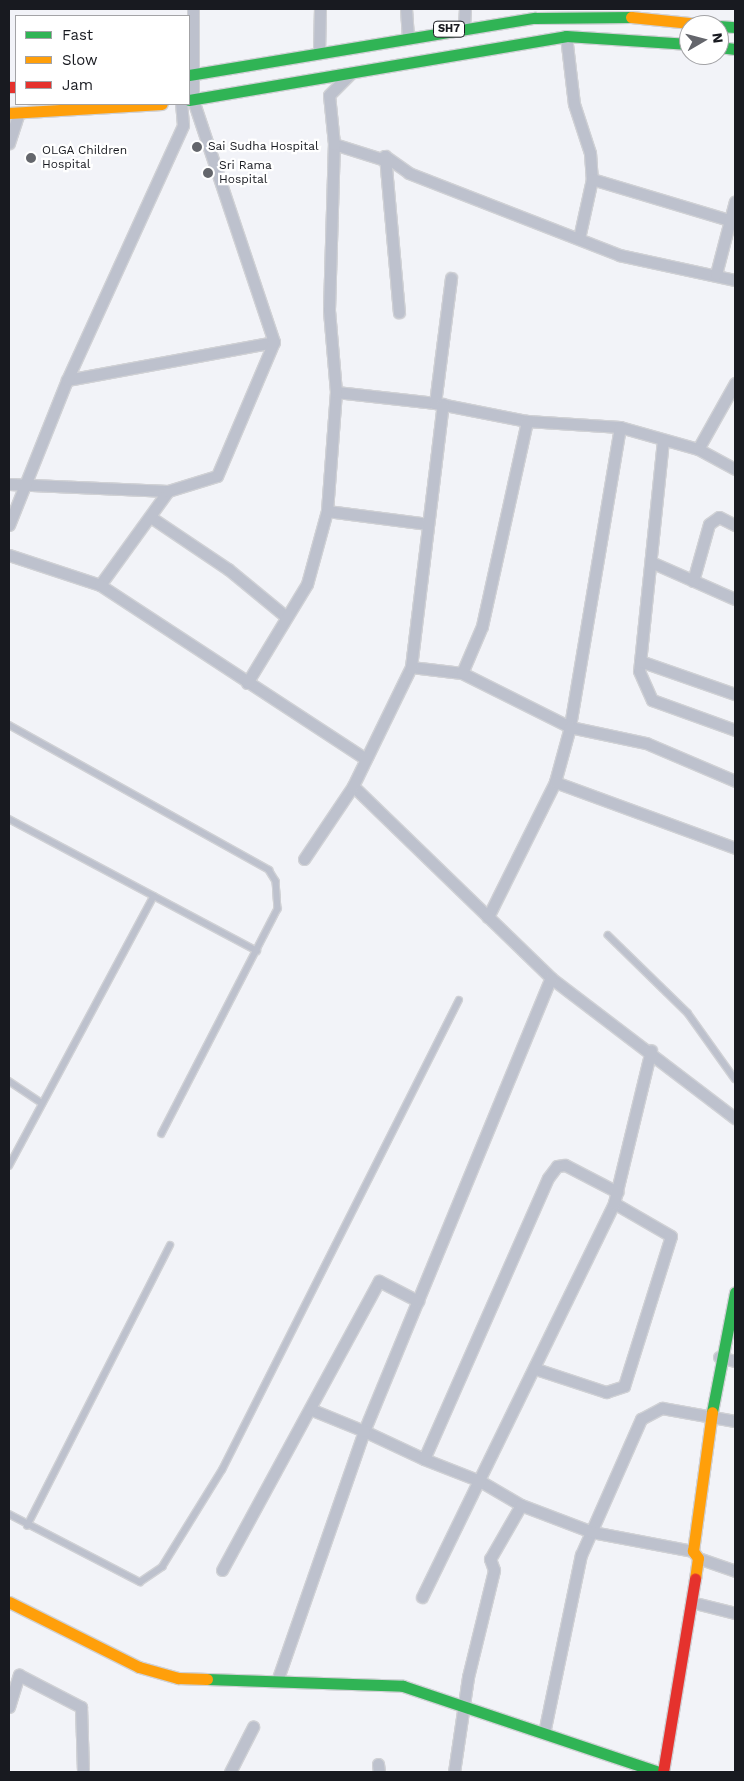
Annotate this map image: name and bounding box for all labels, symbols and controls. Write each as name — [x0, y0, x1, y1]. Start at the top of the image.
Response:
legend — [15, 15, 190, 105]
north arrow — [679, 15, 729, 65]
road number: SH7 — [433, 20, 465, 38]
text: Fast — [62, 26, 93, 44]
text: N — [709, 32, 727, 44]
text: Slow — [62, 51, 98, 69]
text: Jam — [62, 76, 93, 94]
marker: Sai Sudha Hospital — [190, 140, 204, 154]
place label: Sai Sudha Hospital — [208, 140, 319, 154]
place label: OLGA Children Hospital — [42, 144, 128, 172]
marker: OLGA Children Hospital — [24, 151, 38, 165]
place label: Sri Rama Hospital — [219, 159, 272, 187]
marker: Sri Rama Hospital — [201, 166, 215, 180]

